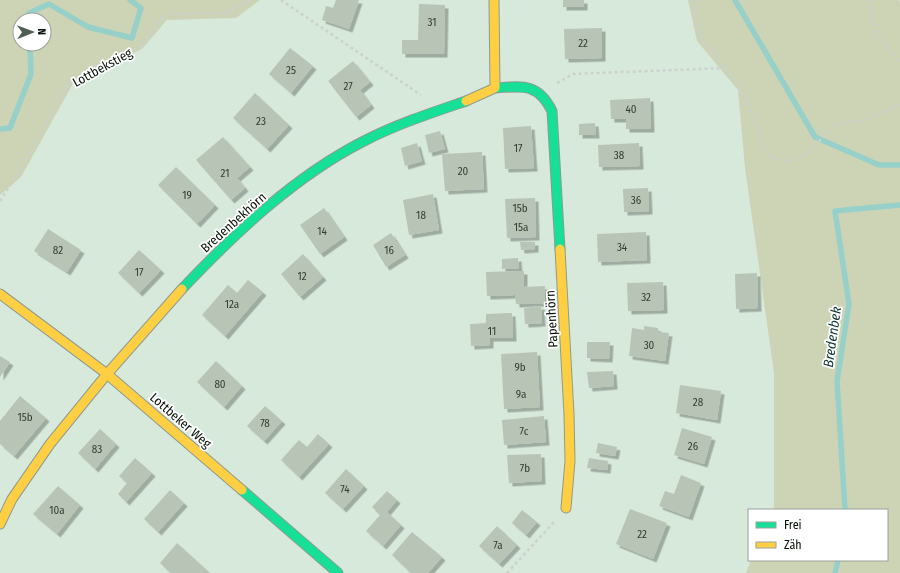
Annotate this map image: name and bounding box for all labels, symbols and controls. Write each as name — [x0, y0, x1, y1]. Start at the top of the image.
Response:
north arrow — [12, 12, 52, 52]
house number: 31 — [428, 16, 437, 29]
text: N — [35, 28, 48, 35]
house number: 22 — [578, 37, 588, 50]
street label: Lottbekstieg — [70, 45, 135, 90]
house number: 25 — [286, 64, 296, 77]
house number: 27 — [343, 80, 353, 93]
house number: 40 — [625, 103, 637, 116]
house number: 23 — [256, 115, 266, 128]
house number: 17 — [514, 142, 523, 155]
house number: 38 — [614, 149, 625, 162]
house number: 20 — [458, 165, 469, 178]
house number: 21 — [221, 167, 229, 180]
house number: 19 — [182, 189, 192, 202]
street label: Bredenbekhörn — [198, 189, 269, 256]
house number: 36 — [631, 194, 642, 207]
house number: 15b — [512, 202, 528, 215]
house number: 18 — [416, 209, 426, 222]
house number: 15a — [514, 221, 528, 234]
house number: 14 — [317, 225, 327, 238]
house number: 34 — [617, 241, 628, 254]
house number: 82 — [53, 244, 63, 257]
house number: 16 — [384, 244, 394, 257]
house number: 17 — [135, 266, 144, 279]
house number: 12 — [297, 270, 307, 283]
street label: Papenhörn — [542, 290, 561, 348]
house number: 32 — [641, 291, 651, 304]
house number: 12a — [225, 298, 239, 311]
water label: Bredenbek — [820, 306, 845, 368]
house number: 11 — [488, 325, 496, 338]
house number: 30 — [644, 339, 655, 352]
house number: 9b — [514, 361, 526, 374]
house number: 80 — [214, 378, 226, 391]
house number: 9a — [516, 388, 526, 401]
street label: Lottbeker Weg — [147, 390, 215, 452]
house number: 28 — [693, 396, 704, 409]
house number: 15b — [17, 411, 33, 424]
house number: 78 — [260, 417, 270, 430]
house number: 7c — [520, 425, 529, 438]
house number: 26 — [688, 440, 699, 453]
house number: 83 — [92, 443, 102, 456]
house number: 7b — [520, 462, 530, 475]
house number: 74 — [340, 483, 350, 496]
house number: 10a — [49, 504, 65, 517]
legend — [748, 509, 888, 561]
text: Frei — [784, 518, 802, 532]
house number: 22 — [637, 528, 647, 541]
text: Zäh — [784, 538, 802, 552]
house number: 7a — [493, 539, 503, 552]

